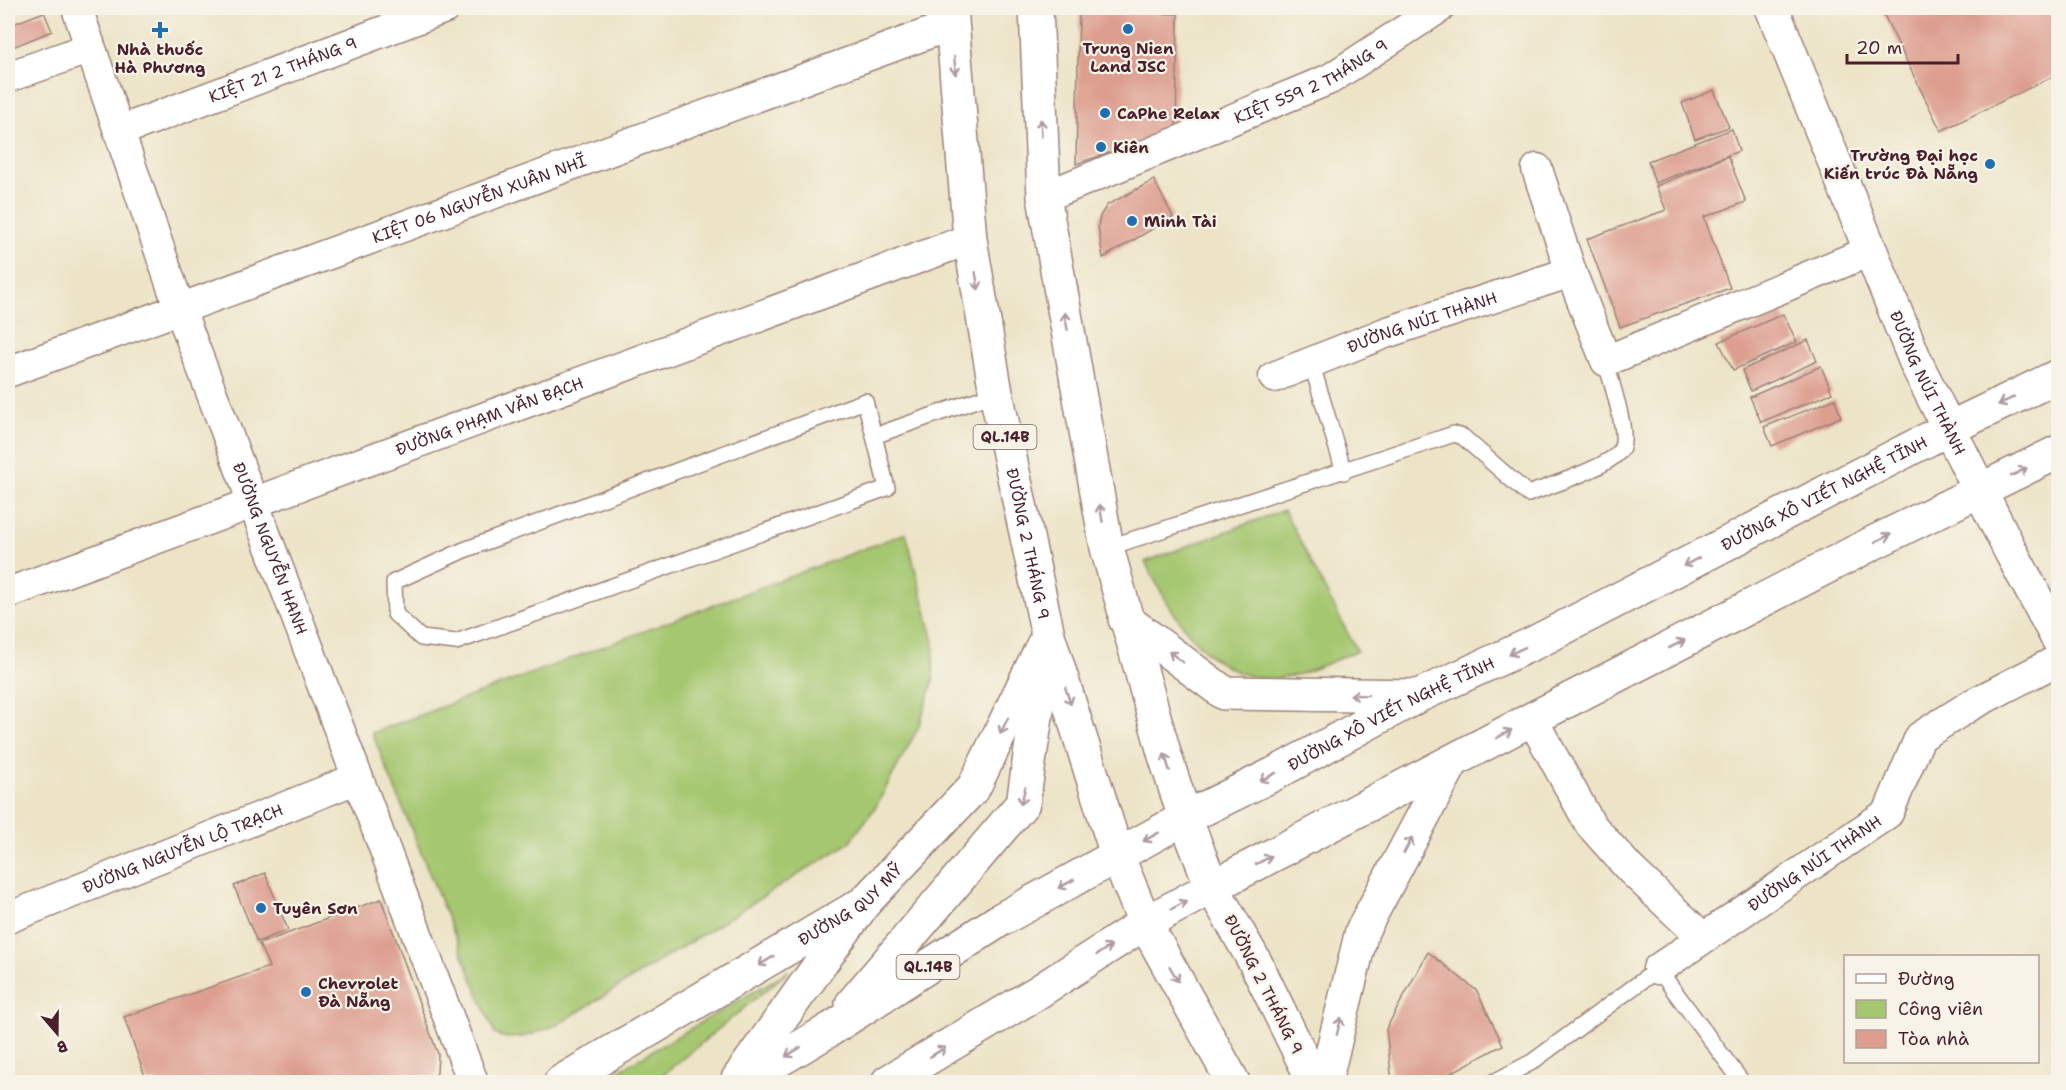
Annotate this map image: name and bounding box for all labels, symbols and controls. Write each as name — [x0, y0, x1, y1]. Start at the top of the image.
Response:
marker: Trung Nien Land JSC — [1121, 22, 1135, 36]
marker: Nhà thuốc Hà Phương — [153, 23, 167, 37]
scale bar — [1847, 27, 1958, 65]
street label: KIỆT 21 2 THÁNG 9 — [206, 32, 360, 107]
street label: KIỆT 559 2 THÁNG 9 — [1231, 34, 1392, 128]
text: 20 m — [1856, 36, 1902, 60]
place label: Trung Nien Land JSC — [1082, 38, 1174, 77]
place label: Nhà thuốc Hà Phương — [115, 39, 205, 78]
one-way arrow — [950, 55, 961, 75]
place label: CaPhe Relax — [1117, 103, 1220, 124]
marker: CaPhe Relax — [1098, 106, 1112, 120]
one-way arrow — [1035, 119, 1047, 139]
place label: Kiên — [1113, 137, 1149, 158]
marker: Kiên — [1094, 140, 1108, 154]
place label: Trường Đại học Kiến trúc Đà Nẵng — [1824, 145, 1978, 184]
street label: KIỆT 06 NGUYỄN XUÂN NHĨ — [369, 149, 589, 248]
marker: Trường Đại học Kiến trúc Đà Nẵng — [1983, 157, 1997, 171]
place label: Minh Tài — [1144, 211, 1217, 232]
marker: Minh Tài — [1125, 214, 1139, 228]
one-way arrow — [972, 270, 983, 290]
street label: ĐƯỜNG NÚI THÀNH — [1344, 287, 1500, 358]
street label: ĐƯỜNG NÚI THÀNH — [1885, 308, 1971, 459]
one-way arrow — [1060, 312, 1071, 332]
street label: ĐƯỜNG PHẠM VĂN BẠCH — [393, 372, 586, 460]
one-way arrow — [1997, 396, 2015, 408]
road number: QL.14B — [974, 425, 1036, 449]
street label: ĐƯỜNG XÔ VIẾT NGHỆ TĨNH — [1717, 431, 1931, 556]
street label: ĐƯỜNG NGUYỄN HANH — [228, 459, 312, 638]
one-way arrow — [2010, 465, 2028, 477]
street label: ĐƯỜNG 2 THÁNG 9 — [1001, 466, 1054, 621]
one-way arrow — [1095, 504, 1106, 523]
one-way arrow — [1874, 532, 1892, 544]
one-way arrow — [1683, 556, 1700, 568]
one-way arrow — [1667, 638, 1685, 649]
one-way arrow — [1509, 645, 1527, 657]
one-way arrow — [1169, 651, 1185, 663]
street label: ĐƯỜNG XÔ VIẾT NGHỆ TĨNH — [1284, 652, 1498, 776]
one-way arrow — [1063, 686, 1074, 705]
one-way arrow — [1350, 690, 1370, 701]
one-way arrow — [998, 716, 1010, 734]
one-way arrow — [1494, 728, 1512, 739]
one-way arrow — [1161, 753, 1172, 772]
one-way arrow — [1260, 771, 1278, 783]
one-way arrow — [1016, 787, 1027, 806]
street label: ĐƯỜNG NGUYỄN LỘ TRẠCH — [79, 799, 286, 898]
street label: ĐƯỜNG NÚI THÀNH — [1744, 810, 1886, 916]
one-way arrow — [1143, 831, 1160, 843]
one-way arrow — [1402, 837, 1414, 854]
one-way arrow — [1255, 854, 1273, 865]
street label: ĐƯỜNG QUY MỸ — [794, 858, 907, 951]
one-way arrow — [1058, 878, 1075, 890]
place label: Tuyên Sơn — [273, 898, 358, 919]
one-way arrow — [1169, 899, 1187, 910]
marker: Tuyên Sơn — [254, 901, 268, 915]
street label: ĐƯỜNG 2 THÁNG 9 — [1219, 911, 1308, 1058]
one-way arrow — [1095, 943, 1112, 955]
one-way arrow — [758, 955, 775, 967]
road number: QL.14B — [896, 955, 960, 979]
legend — [1844, 955, 2039, 1063]
one-way arrow — [1168, 965, 1180, 982]
text: Đường — [1898, 967, 1955, 991]
place label: Chevrolet Đà Nẵng — [318, 973, 399, 1012]
marker: Chevrolet Đà Nẵng — [299, 985, 313, 999]
text: Công viên — [1898, 997, 1983, 1021]
north arrow — [27, 1003, 87, 1063]
one-way arrow — [1334, 1016, 1346, 1035]
text: Tòa nhà — [1898, 1027, 1969, 1051]
text: B — [54, 1035, 70, 1058]
one-way arrow — [785, 1046, 802, 1058]
one-way arrow — [929, 1046, 946, 1058]

